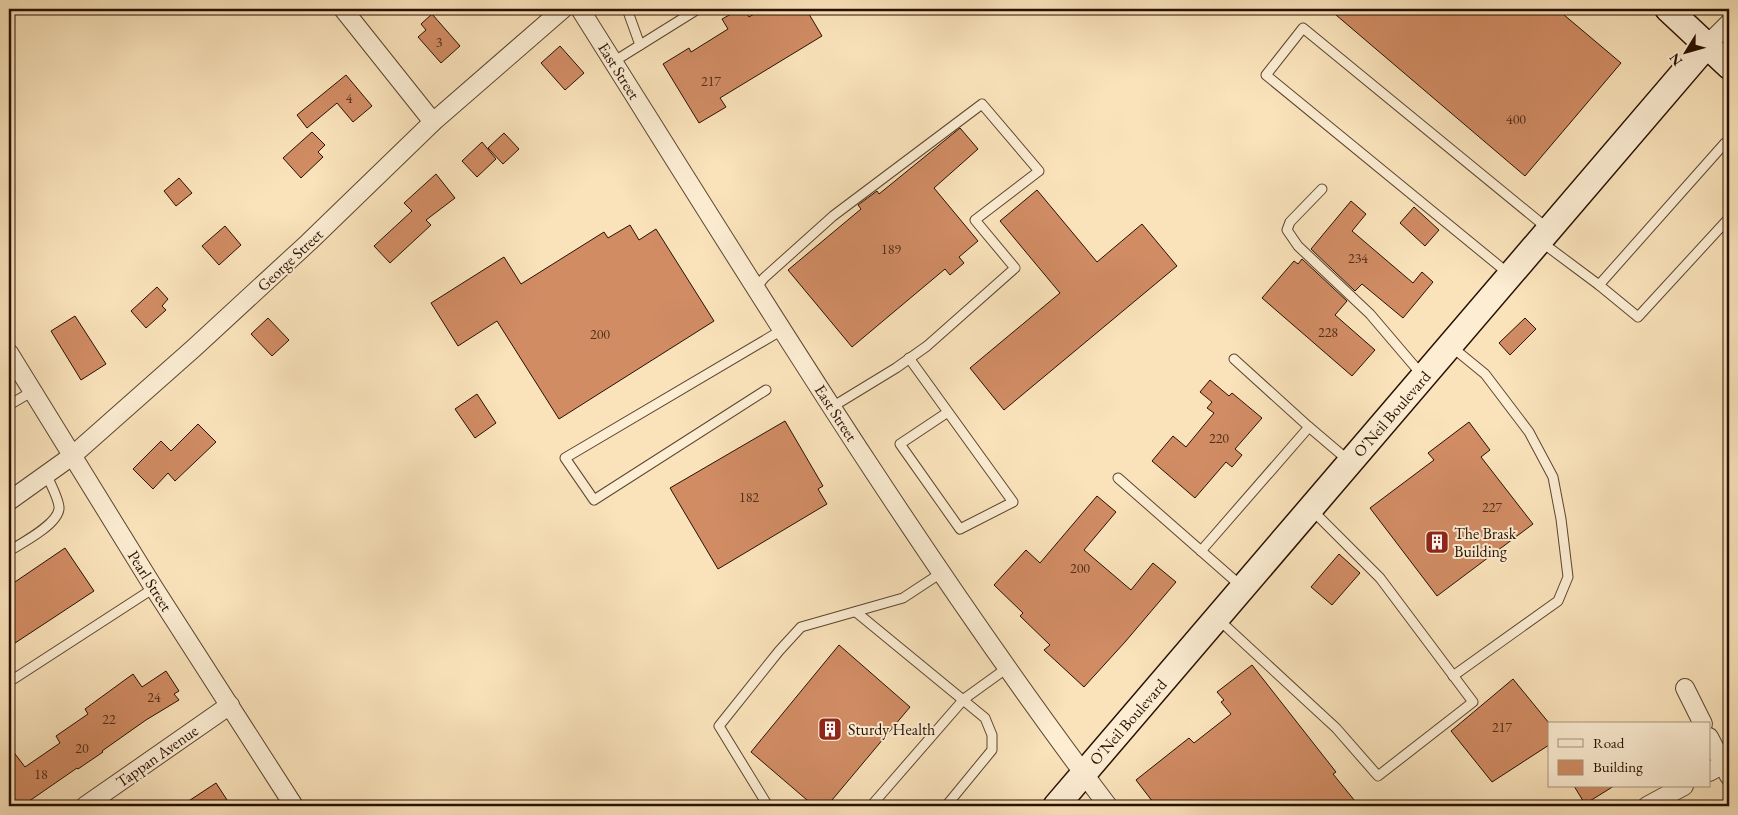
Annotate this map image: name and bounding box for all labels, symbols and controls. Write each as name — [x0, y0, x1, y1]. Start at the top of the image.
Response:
north arrow — [1660, 28, 1710, 78]
house number: 3 — [436, 33, 443, 51]
street label: East Street — [593, 38, 645, 104]
text: N — [1665, 49, 1686, 70]
house number: 217 — [701, 72, 721, 90]
house number: 4 — [346, 89, 353, 107]
house number: 400 — [1506, 110, 1526, 128]
street label: George Street — [253, 224, 327, 296]
house number: 189 — [881, 240, 901, 258]
house number: 234 — [1348, 249, 1368, 267]
house number: 228 — [1318, 323, 1338, 341]
house number: 200 — [590, 325, 610, 343]
street label: O'Neil Boulevard — [1349, 366, 1436, 462]
street label: East Street — [810, 381, 862, 445]
house number: 220 — [1209, 429, 1229, 447]
house number: 182 — [739, 488, 759, 506]
house number: 227 — [1482, 498, 1502, 516]
place label: The Brask Building — [1454, 523, 1517, 562]
building icon: The Brask Building — [1424, 529, 1450, 555]
street label: Pearl Street — [123, 547, 177, 615]
house number: 200 — [1070, 559, 1090, 577]
street label: O'Neil Boulevard — [1085, 674, 1172, 770]
house number: 24 — [147, 688, 161, 706]
house number: 22 — [102, 710, 116, 728]
building icon: Sturdy Health — [817, 716, 843, 742]
house number: 217 — [1492, 718, 1512, 736]
place label: Sturdy Health — [848, 719, 935, 740]
street label: Tappan Avenue — [112, 720, 202, 792]
legend — [1548, 722, 1710, 788]
text: Road — [1593, 733, 1625, 752]
house number: 20 — [75, 739, 89, 757]
text: Building — [1593, 757, 1643, 776]
house number: 18 — [34, 765, 48, 783]

